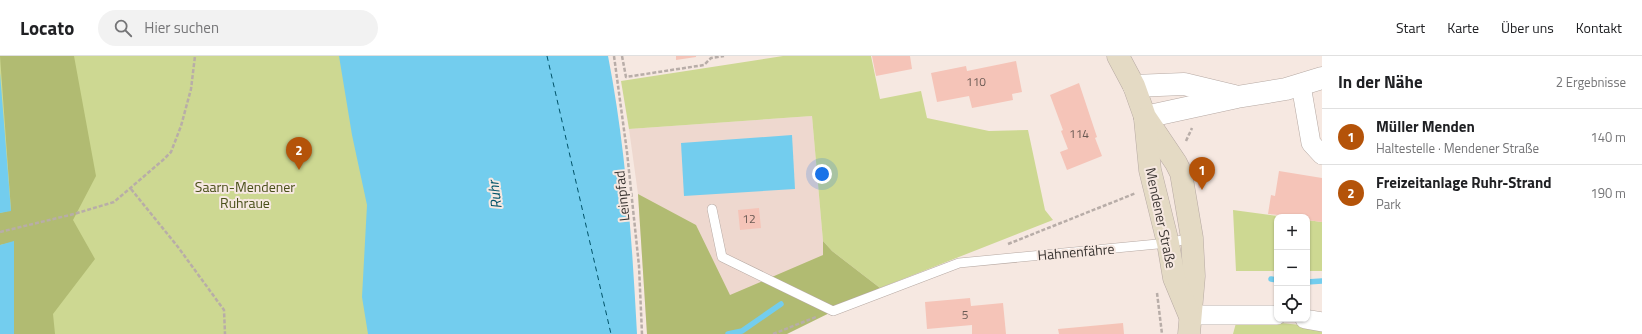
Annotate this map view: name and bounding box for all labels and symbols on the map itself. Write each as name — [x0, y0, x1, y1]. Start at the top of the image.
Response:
house number: 110 — [966, 72, 986, 91]
house number: 114 — [1069, 124, 1089, 143]
pin: 2 — [286, 137, 312, 170]
pin: 1 — [1189, 157, 1215, 190]
your location — [812, 164, 832, 184]
street label: Mendener Straße — [1141, 166, 1182, 270]
street label: Leinpfad — [608, 170, 635, 222]
park label: Saarn-Mendener Ruhraue — [195, 176, 295, 213]
water label: Ruhr — [481, 177, 508, 210]
house number: 12 — [742, 209, 756, 228]
street label: Hahnenfähre — [1037, 238, 1115, 265]
house number: 5 — [962, 305, 969, 324]

